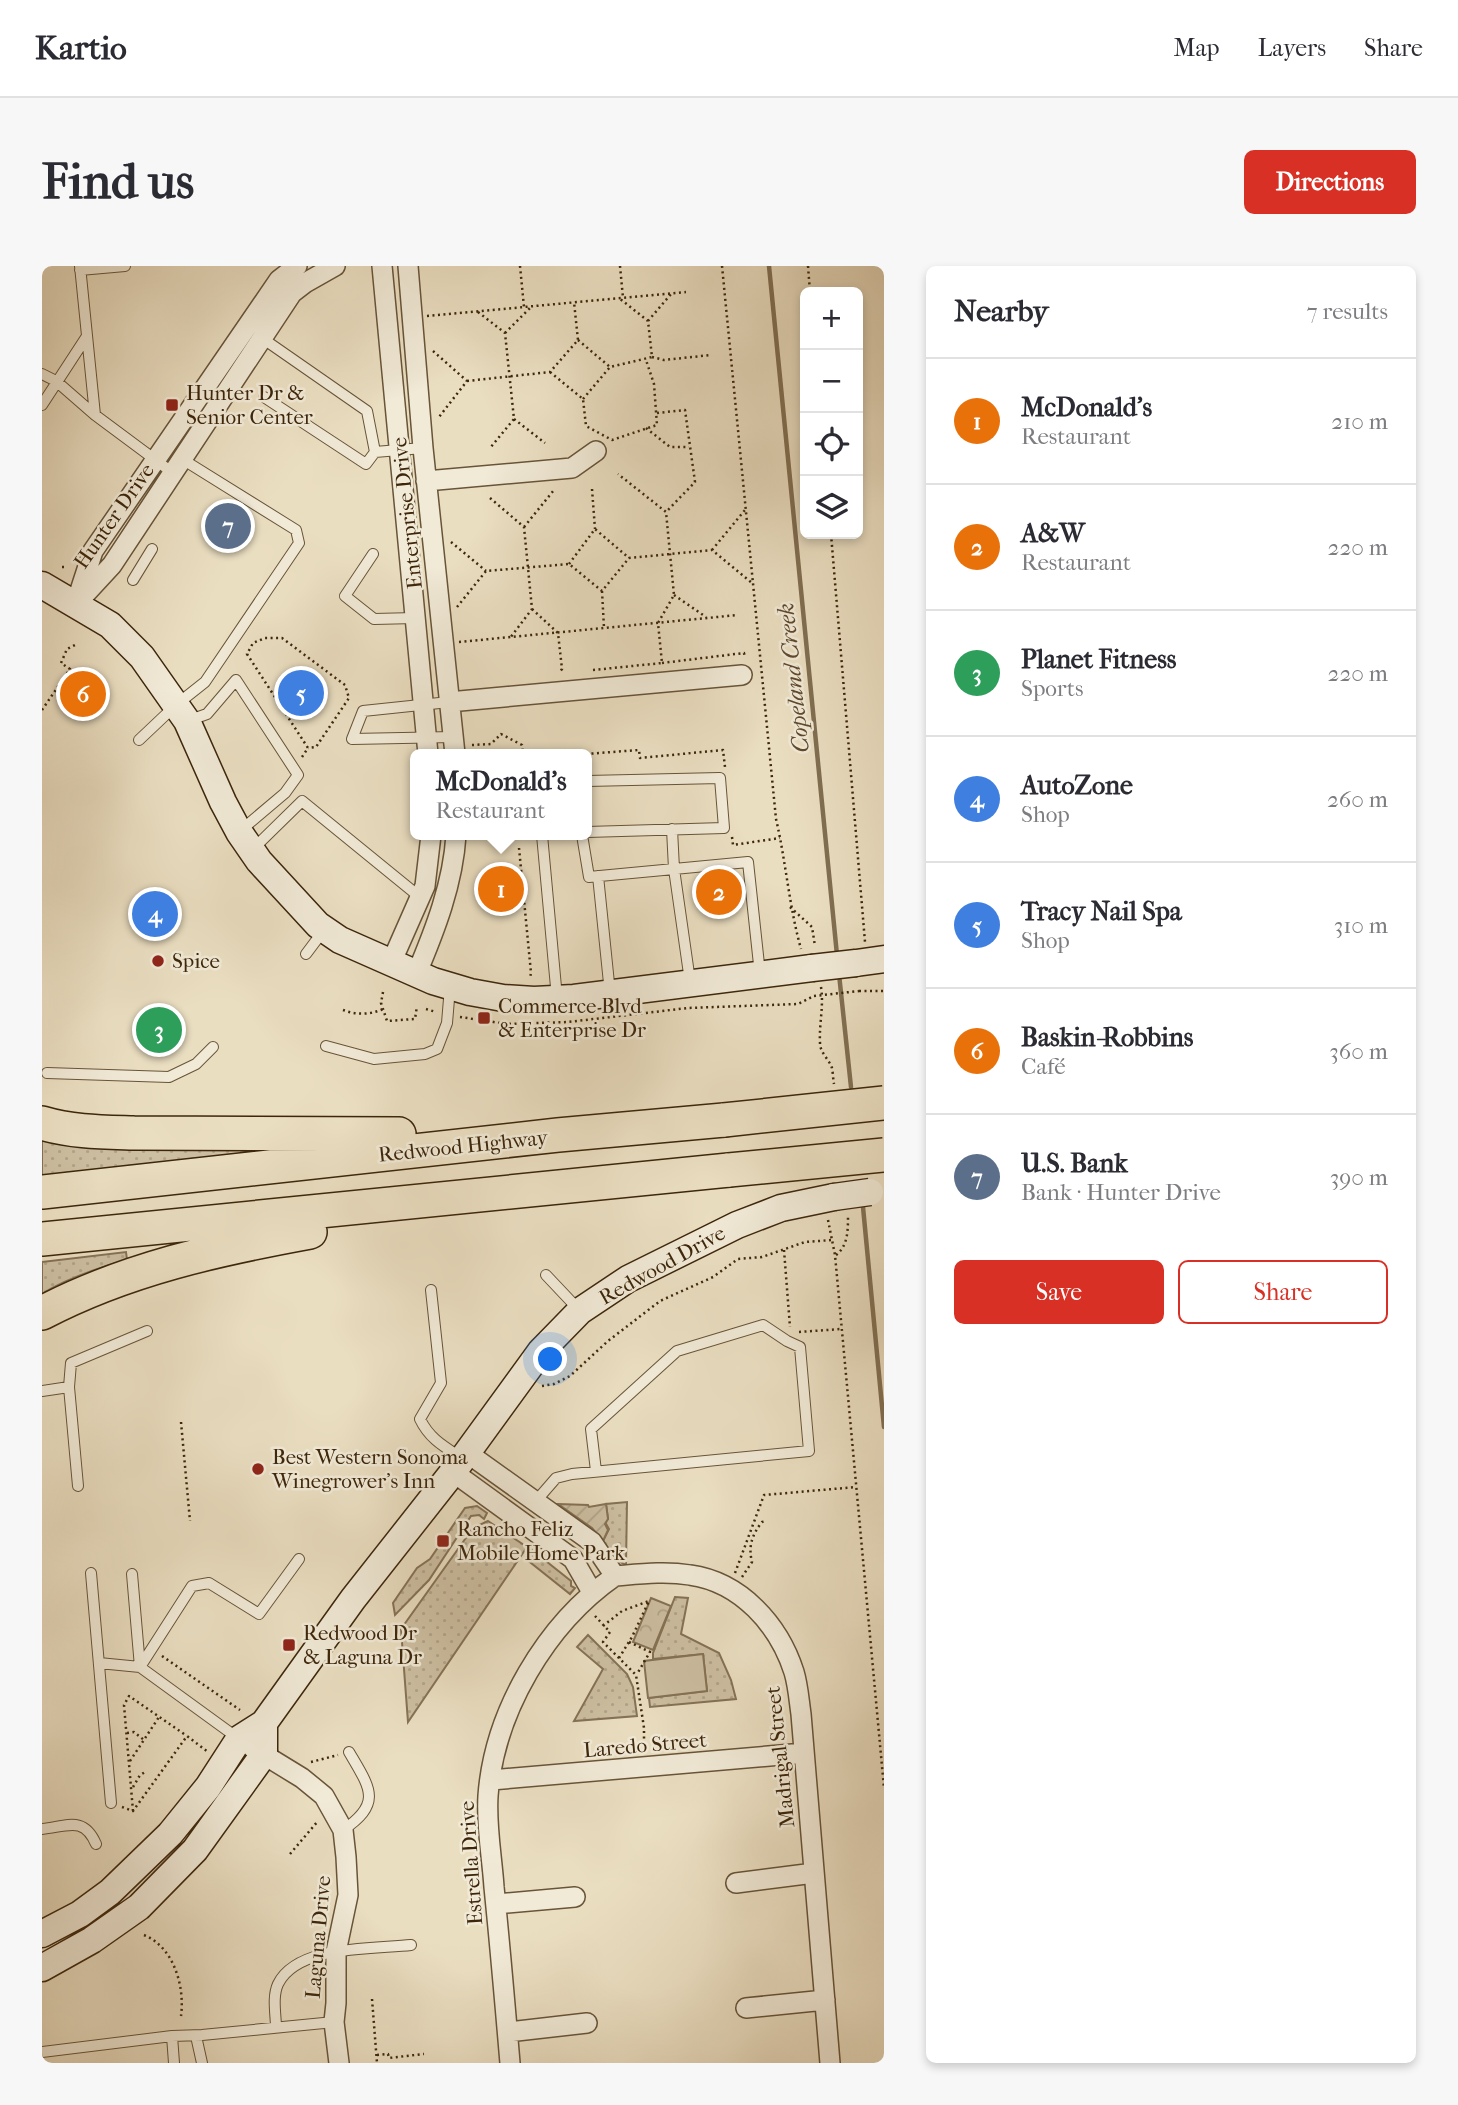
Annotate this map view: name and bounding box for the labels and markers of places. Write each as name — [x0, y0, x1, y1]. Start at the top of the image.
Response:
place label: Hunter Dr & Senior Center — [186, 381, 313, 429]
marker: Hunter Dr & Senior Center — [164, 397, 180, 413]
pin: 7 — [205, 500, 251, 552]
pin: 5 — [278, 667, 324, 719]
pin: 6 — [60, 668, 106, 720]
pin: 1 — [478, 863, 524, 915]
pin: 2 — [696, 866, 742, 918]
pin: 4 — [132, 888, 178, 940]
place label: Spice — [172, 949, 220, 973]
marker: Spice — [150, 953, 166, 969]
place label: Commerce Blvd & Enterprise Dr — [498, 994, 646, 1042]
pin: 3 — [136, 1004, 182, 1056]
marker: Commerce Blvd & Enterprise Dr — [476, 1010, 492, 1026]
place label: Best Western Sonoma Winegrower's Inn — [271, 1445, 468, 1493]
marker: Best Western Sonoma Winegrower's Inn — [250, 1461, 266, 1477]
place label: Rancho Feliz Mobile Home Park — [457, 1517, 625, 1565]
marker: Rancho Feliz Mobile Home Park — [435, 1533, 451, 1549]
place label: Redwood Dr & Laguna Dr — [303, 1621, 422, 1669]
marker: Redwood Dr & Laguna Dr — [281, 1637, 297, 1653]

